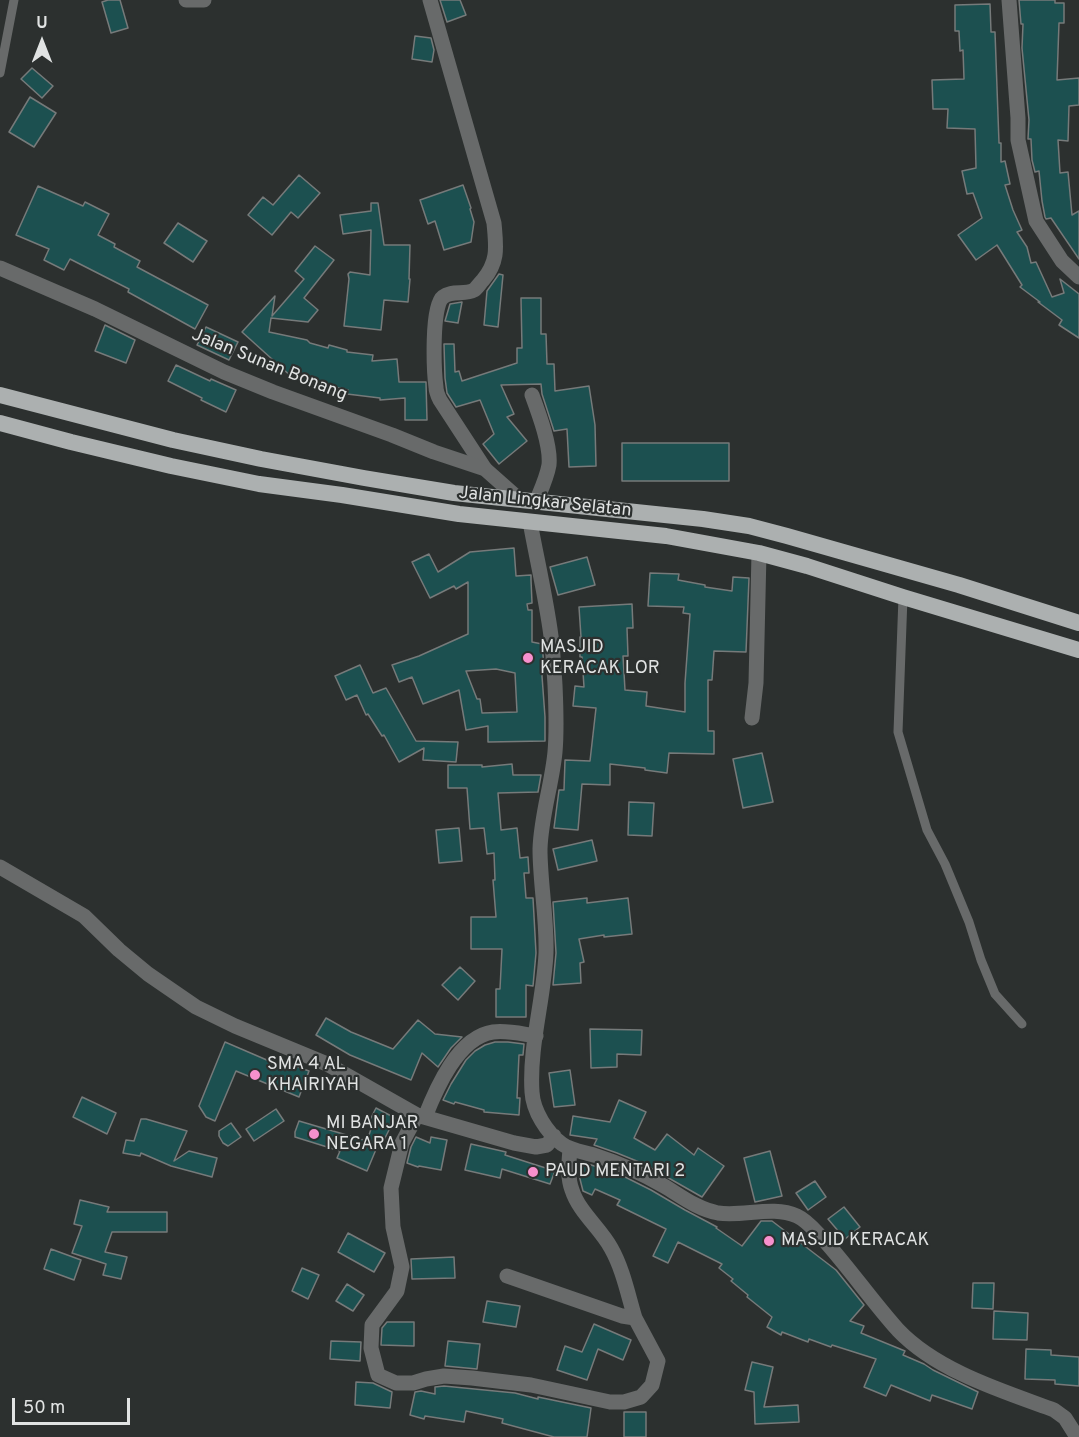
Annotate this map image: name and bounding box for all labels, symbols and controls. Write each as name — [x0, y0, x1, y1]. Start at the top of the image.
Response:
north arrow — [12, 12, 72, 72]
text: U — [36, 14, 48, 34]
street label: Jalan Sunan Bonang — [188, 325, 350, 407]
street label: Jalan Lingkar Selatan — [457, 483, 633, 523]
place label: MASJID KERACAK LOR — [540, 637, 660, 680]
marker: MASJID KERACAK LOR — [521, 651, 535, 665]
place label: SMA 4 AL KHAIRIYAH — [267, 1054, 359, 1096]
marker: SMA 4 AL KHAIRIYAH — [248, 1068, 262, 1082]
place label: MI BANJAR NEGARA 1 — [326, 1113, 418, 1156]
marker: MI BANJAR NEGARA 1 — [307, 1127, 321, 1141]
place label: PAUD MENTARI 2 — [545, 1161, 685, 1183]
marker: PAUD MENTARI 2 — [526, 1165, 540, 1179]
place label: MASJID KERACAK — [781, 1230, 929, 1252]
marker: MASJID KERACAK — [762, 1234, 776, 1248]
scale bar — [15, 1386, 134, 1424]
text: 50 m — [23, 1397, 65, 1420]

